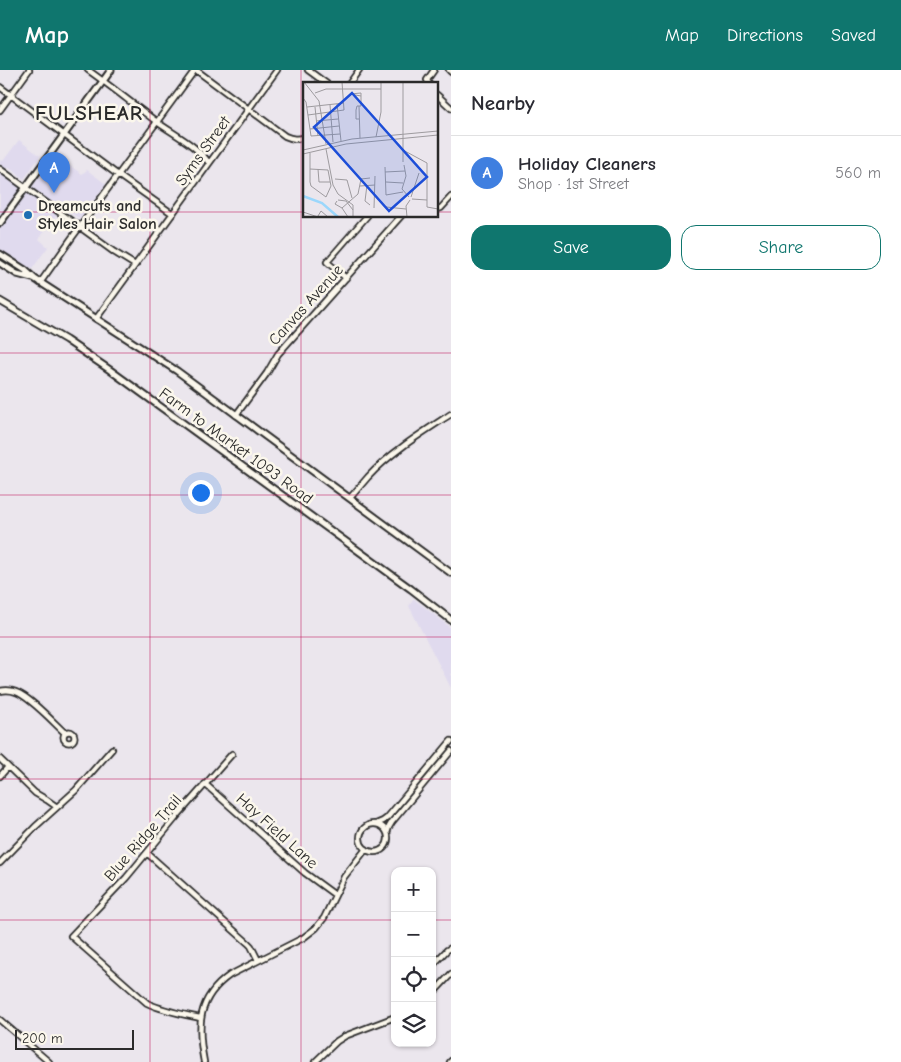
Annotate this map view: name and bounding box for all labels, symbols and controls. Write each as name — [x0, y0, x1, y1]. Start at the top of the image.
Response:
text: Map — [25, 21, 69, 49]
text: Map — [665, 25, 699, 46]
text: Directions — [727, 25, 803, 46]
text: Saved — [831, 25, 876, 46]
inset map — [303, 82, 438, 218]
text: Nearby — [471, 91, 535, 115]
district label: FULSHEAR — [35, 101, 143, 125]
street label: Syms Street — [172, 112, 234, 189]
pin: A — [38, 152, 70, 193]
text: Holiday Cleaners — [518, 153, 656, 175]
text: A — [483, 164, 491, 182]
text: 560 m — [835, 164, 881, 182]
text: Shop · 1st Street — [518, 175, 629, 193]
place label: Dreamcuts and Styles Hair Salon — [38, 197, 157, 233]
marker: Dreamcuts and Styles Hair Salon — [22, 209, 34, 221]
button: Save — [471, 225, 671, 270]
button: Share — [681, 225, 881, 270]
street label: Canvas Avenue — [265, 261, 347, 349]
street label: Farm to Market 1093 Road — [156, 384, 316, 508]
your location — [188, 480, 214, 506]
street label: Hay Field Lane — [233, 790, 321, 872]
street label: Blue Ridge Trail — [101, 791, 185, 885]
map controls — [391, 867, 436, 1047]
button: + — [391, 867, 436, 912]
button: − — [391, 912, 436, 957]
button: locate — [391, 957, 436, 1002]
button: layers — [391, 1002, 436, 1047]
scale bar — [15, 1027, 134, 1050]
text: 200 m — [22, 1030, 63, 1047]

